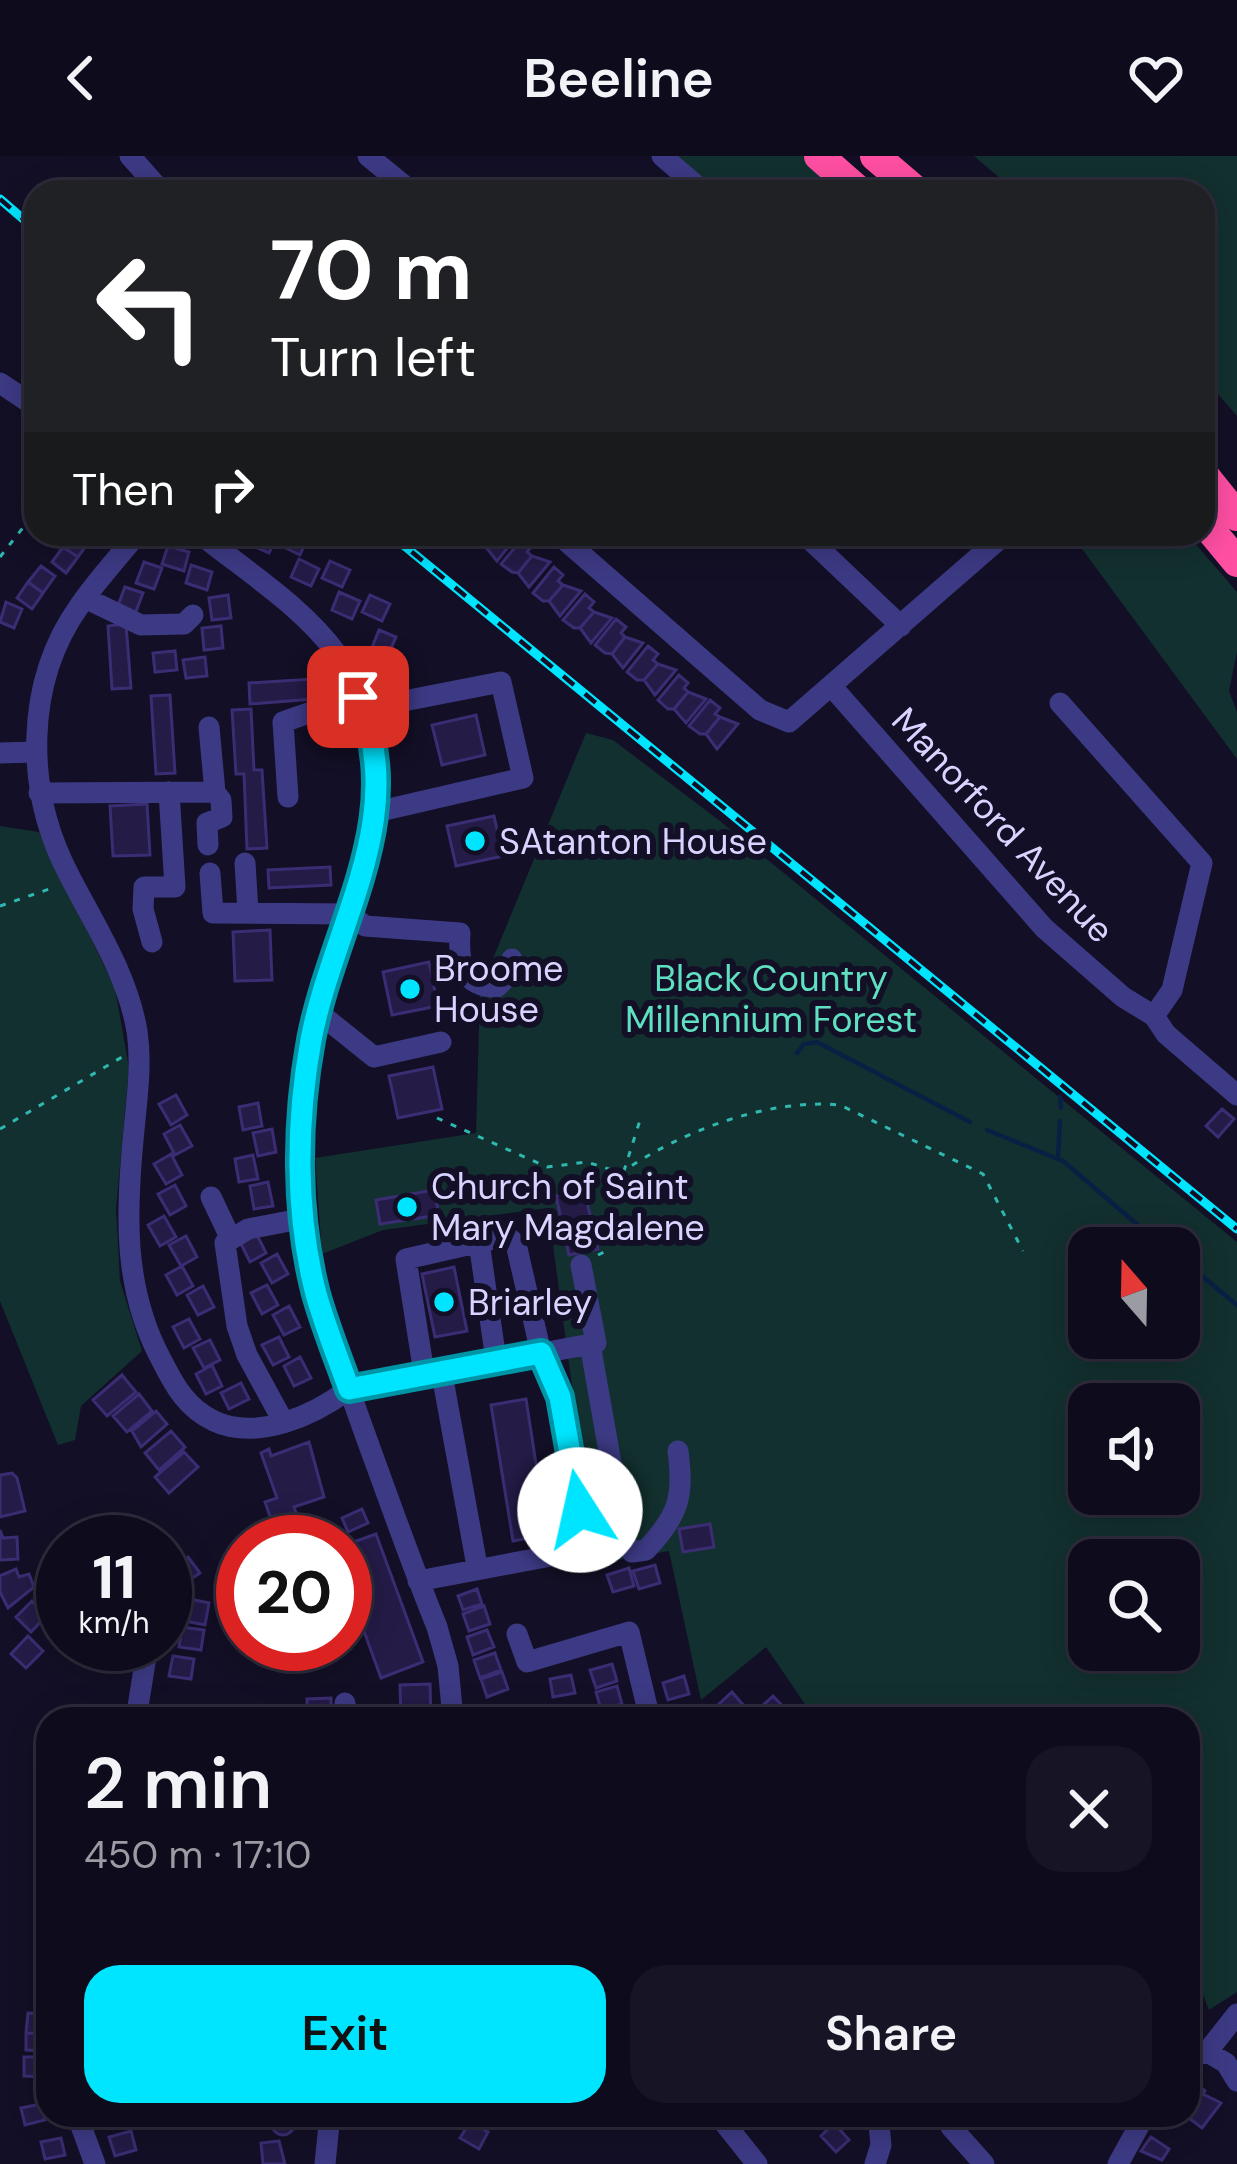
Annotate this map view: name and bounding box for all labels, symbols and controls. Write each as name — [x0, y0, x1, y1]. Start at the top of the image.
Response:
text: Beeline — [523, 43, 714, 114]
icon: back — [48, 45, 114, 111]
icon: heart — [1123, 45, 1189, 111]
text: 70 m — [270, 216, 473, 325]
icon: left — [72, 228, 228, 384]
text: Turn left — [270, 322, 476, 393]
icon: right — [199, 456, 265, 522]
text: Then — [72, 460, 175, 519]
pin — [307, 646, 409, 748]
icon: arrive — [325, 664, 391, 730]
street label: Manorford Avenue — [882, 697, 1124, 953]
place label: SAtanton House — [499, 818, 767, 865]
marker: SAtanton House — [462, 828, 488, 854]
place label: Broome House — [434, 945, 564, 1033]
park label: Black Country Millennium Forest — [625, 955, 917, 1043]
marker: Broome House — [397, 976, 423, 1002]
place label: Church of Saint Mary Magdalene — [431, 1163, 705, 1251]
marker: Church of Saint Mary Magdalene — [394, 1194, 420, 1220]
north arrow — [1068, 1227, 1200, 1359]
map controls — [1068, 1227, 1200, 1671]
place label: Briarley — [468, 1279, 592, 1326]
marker: Briarley — [431, 1289, 457, 1315]
button: sound — [1068, 1383, 1200, 1515]
position arrow — [517, 1447, 643, 1573]
speed limit sign: 20 — [216, 1515, 372, 1671]
text: 11 — [92, 1538, 136, 1617]
button: search — [1068, 1539, 1200, 1671]
text: km/h — [79, 1603, 149, 1642]
text: 2 min — [84, 1737, 272, 1830]
button: close — [1026, 1746, 1152, 1872]
text: 450 m · 17:10 — [84, 1829, 311, 1880]
button: Exit — [84, 1965, 606, 2103]
button: Share — [630, 1965, 1152, 2103]

